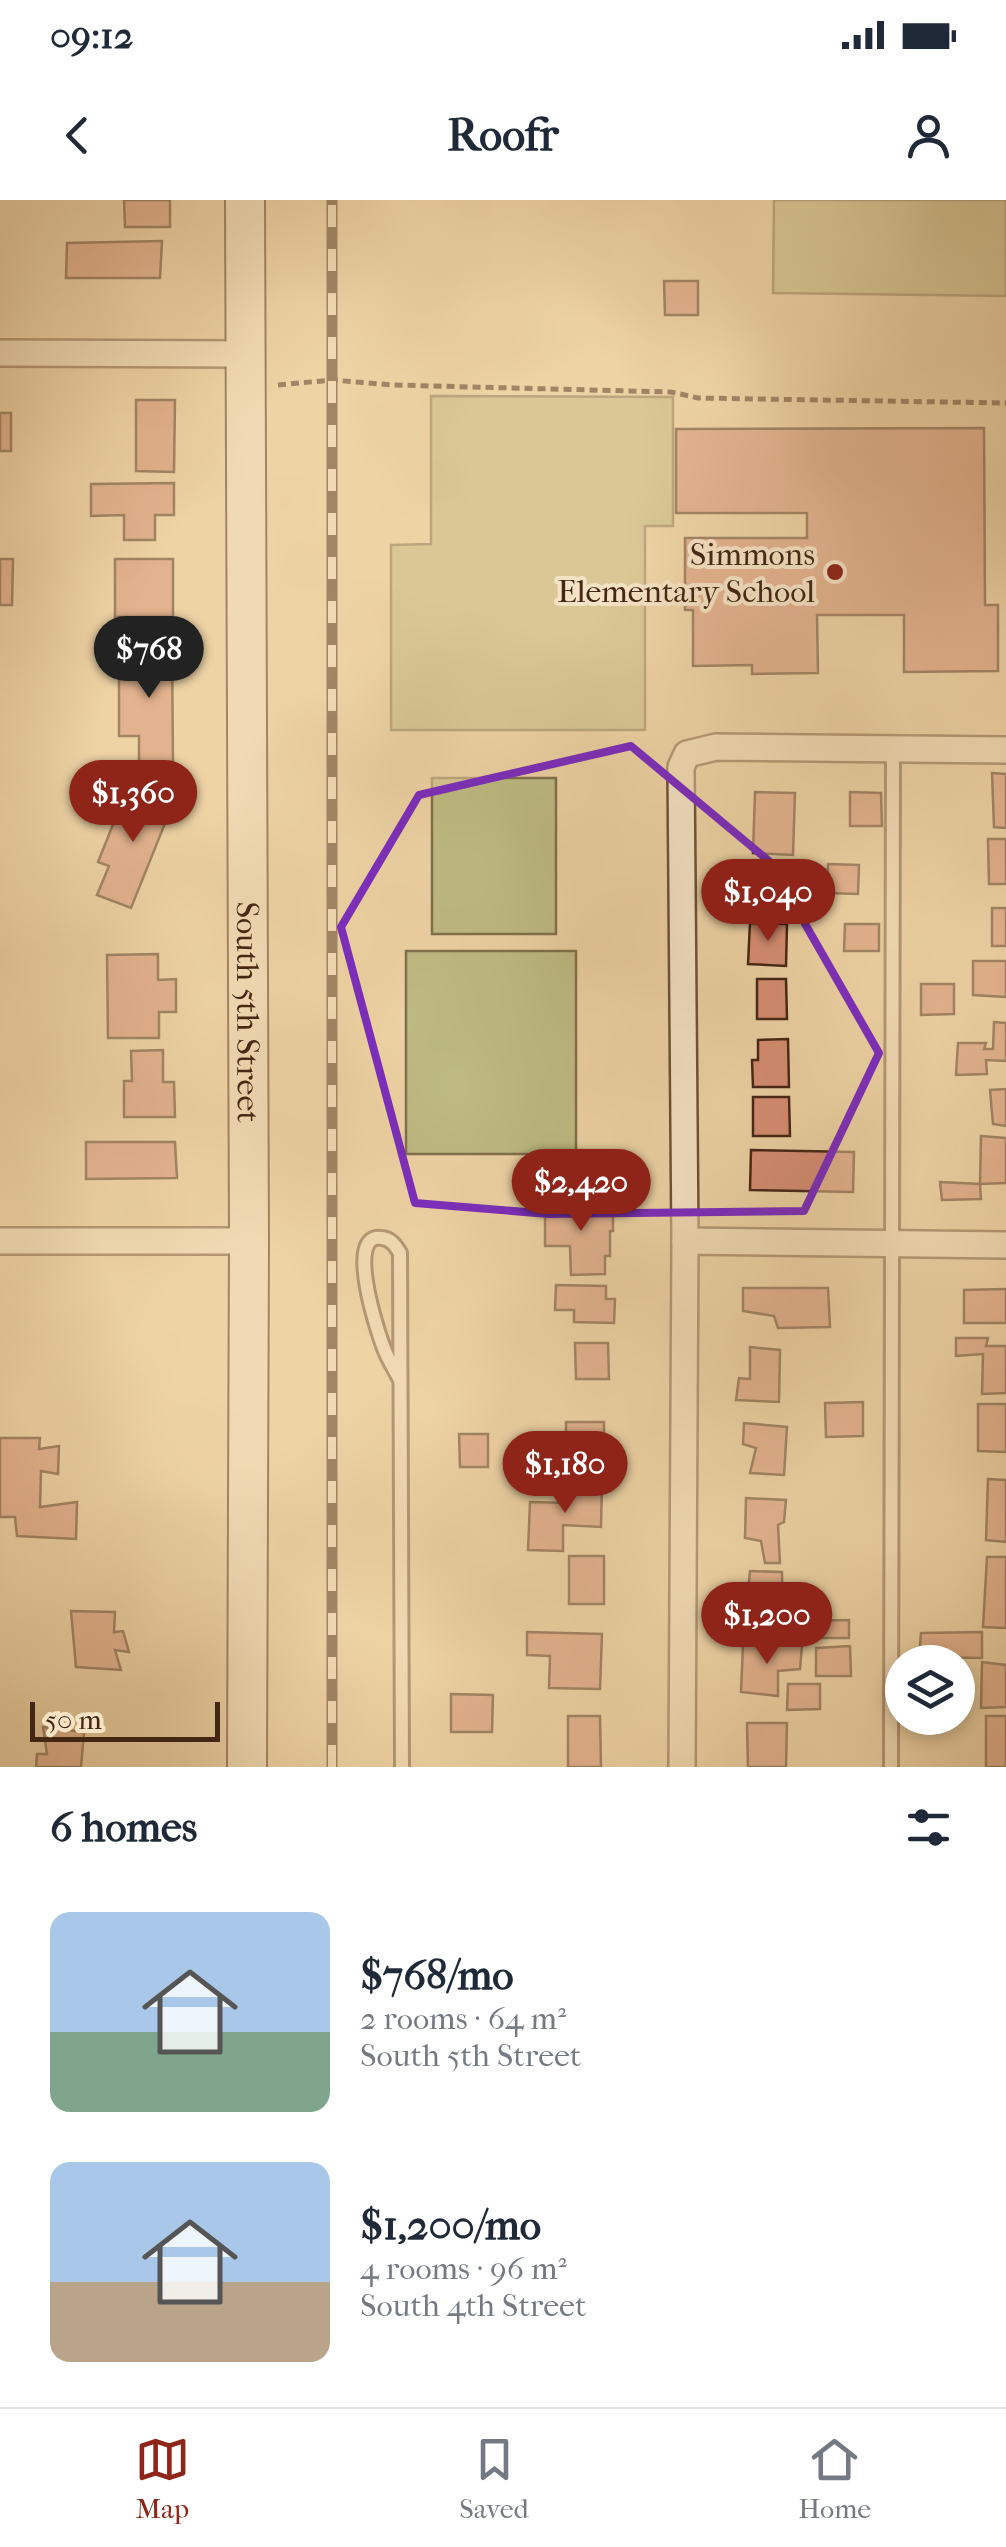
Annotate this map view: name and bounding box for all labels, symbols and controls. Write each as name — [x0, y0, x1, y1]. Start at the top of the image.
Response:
text: 09:12 — [50, 13, 133, 58]
icon: back — [50, 108, 105, 163]
icon: person — [901, 108, 956, 163]
text: Roofr — [447, 109, 559, 162]
place label: Simmons Elementary School — [557, 536, 815, 610]
marker: Simmons Elementary School — [824, 561, 846, 583]
pin: $768 — [90, 616, 208, 701]
text: $768 — [116, 630, 182, 667]
pin: $1,360 — [52, 760, 214, 845]
text: $1,360 — [91, 774, 175, 811]
pin: $1,040 — [687, 859, 849, 944]
text: $1,040 — [723, 873, 813, 910]
street label: South 5th Street — [229, 901, 267, 1123]
pin: $2,420 — [500, 1149, 662, 1234]
text: $2,420 — [534, 1163, 628, 1200]
pin: $1,180 — [484, 1431, 646, 1516]
text: $1,180 — [525, 1445, 605, 1482]
pin: $1,200 — [686, 1582, 848, 1667]
text: $1,200 — [723, 1596, 811, 1633]
map controls — [885, 1645, 975, 1735]
button: layers — [885, 1645, 975, 1735]
scale bar — [30, 1697, 220, 1742]
text: 50 m — [45, 1703, 102, 1736]
icon: filters — [901, 1800, 956, 1855]
text: 6 homes — [50, 1803, 197, 1852]
text: $768/mo — [360, 1951, 514, 2000]
icon: home — [130, 1952, 250, 2072]
text: 2 rooms · 64 m² — [360, 2000, 566, 2037]
text: South 5th Street — [360, 2037, 581, 2074]
text: $1,200/mo — [360, 2201, 541, 2250]
icon: home — [130, 2202, 250, 2322]
text: 4 rooms · 96 m² — [360, 2250, 567, 2287]
text: South 4th Street — [360, 2287, 586, 2324]
tab: Map — [135, 2432, 190, 2525]
tab: Saved — [459, 2432, 529, 2525]
tab: Home — [798, 2432, 871, 2525]

